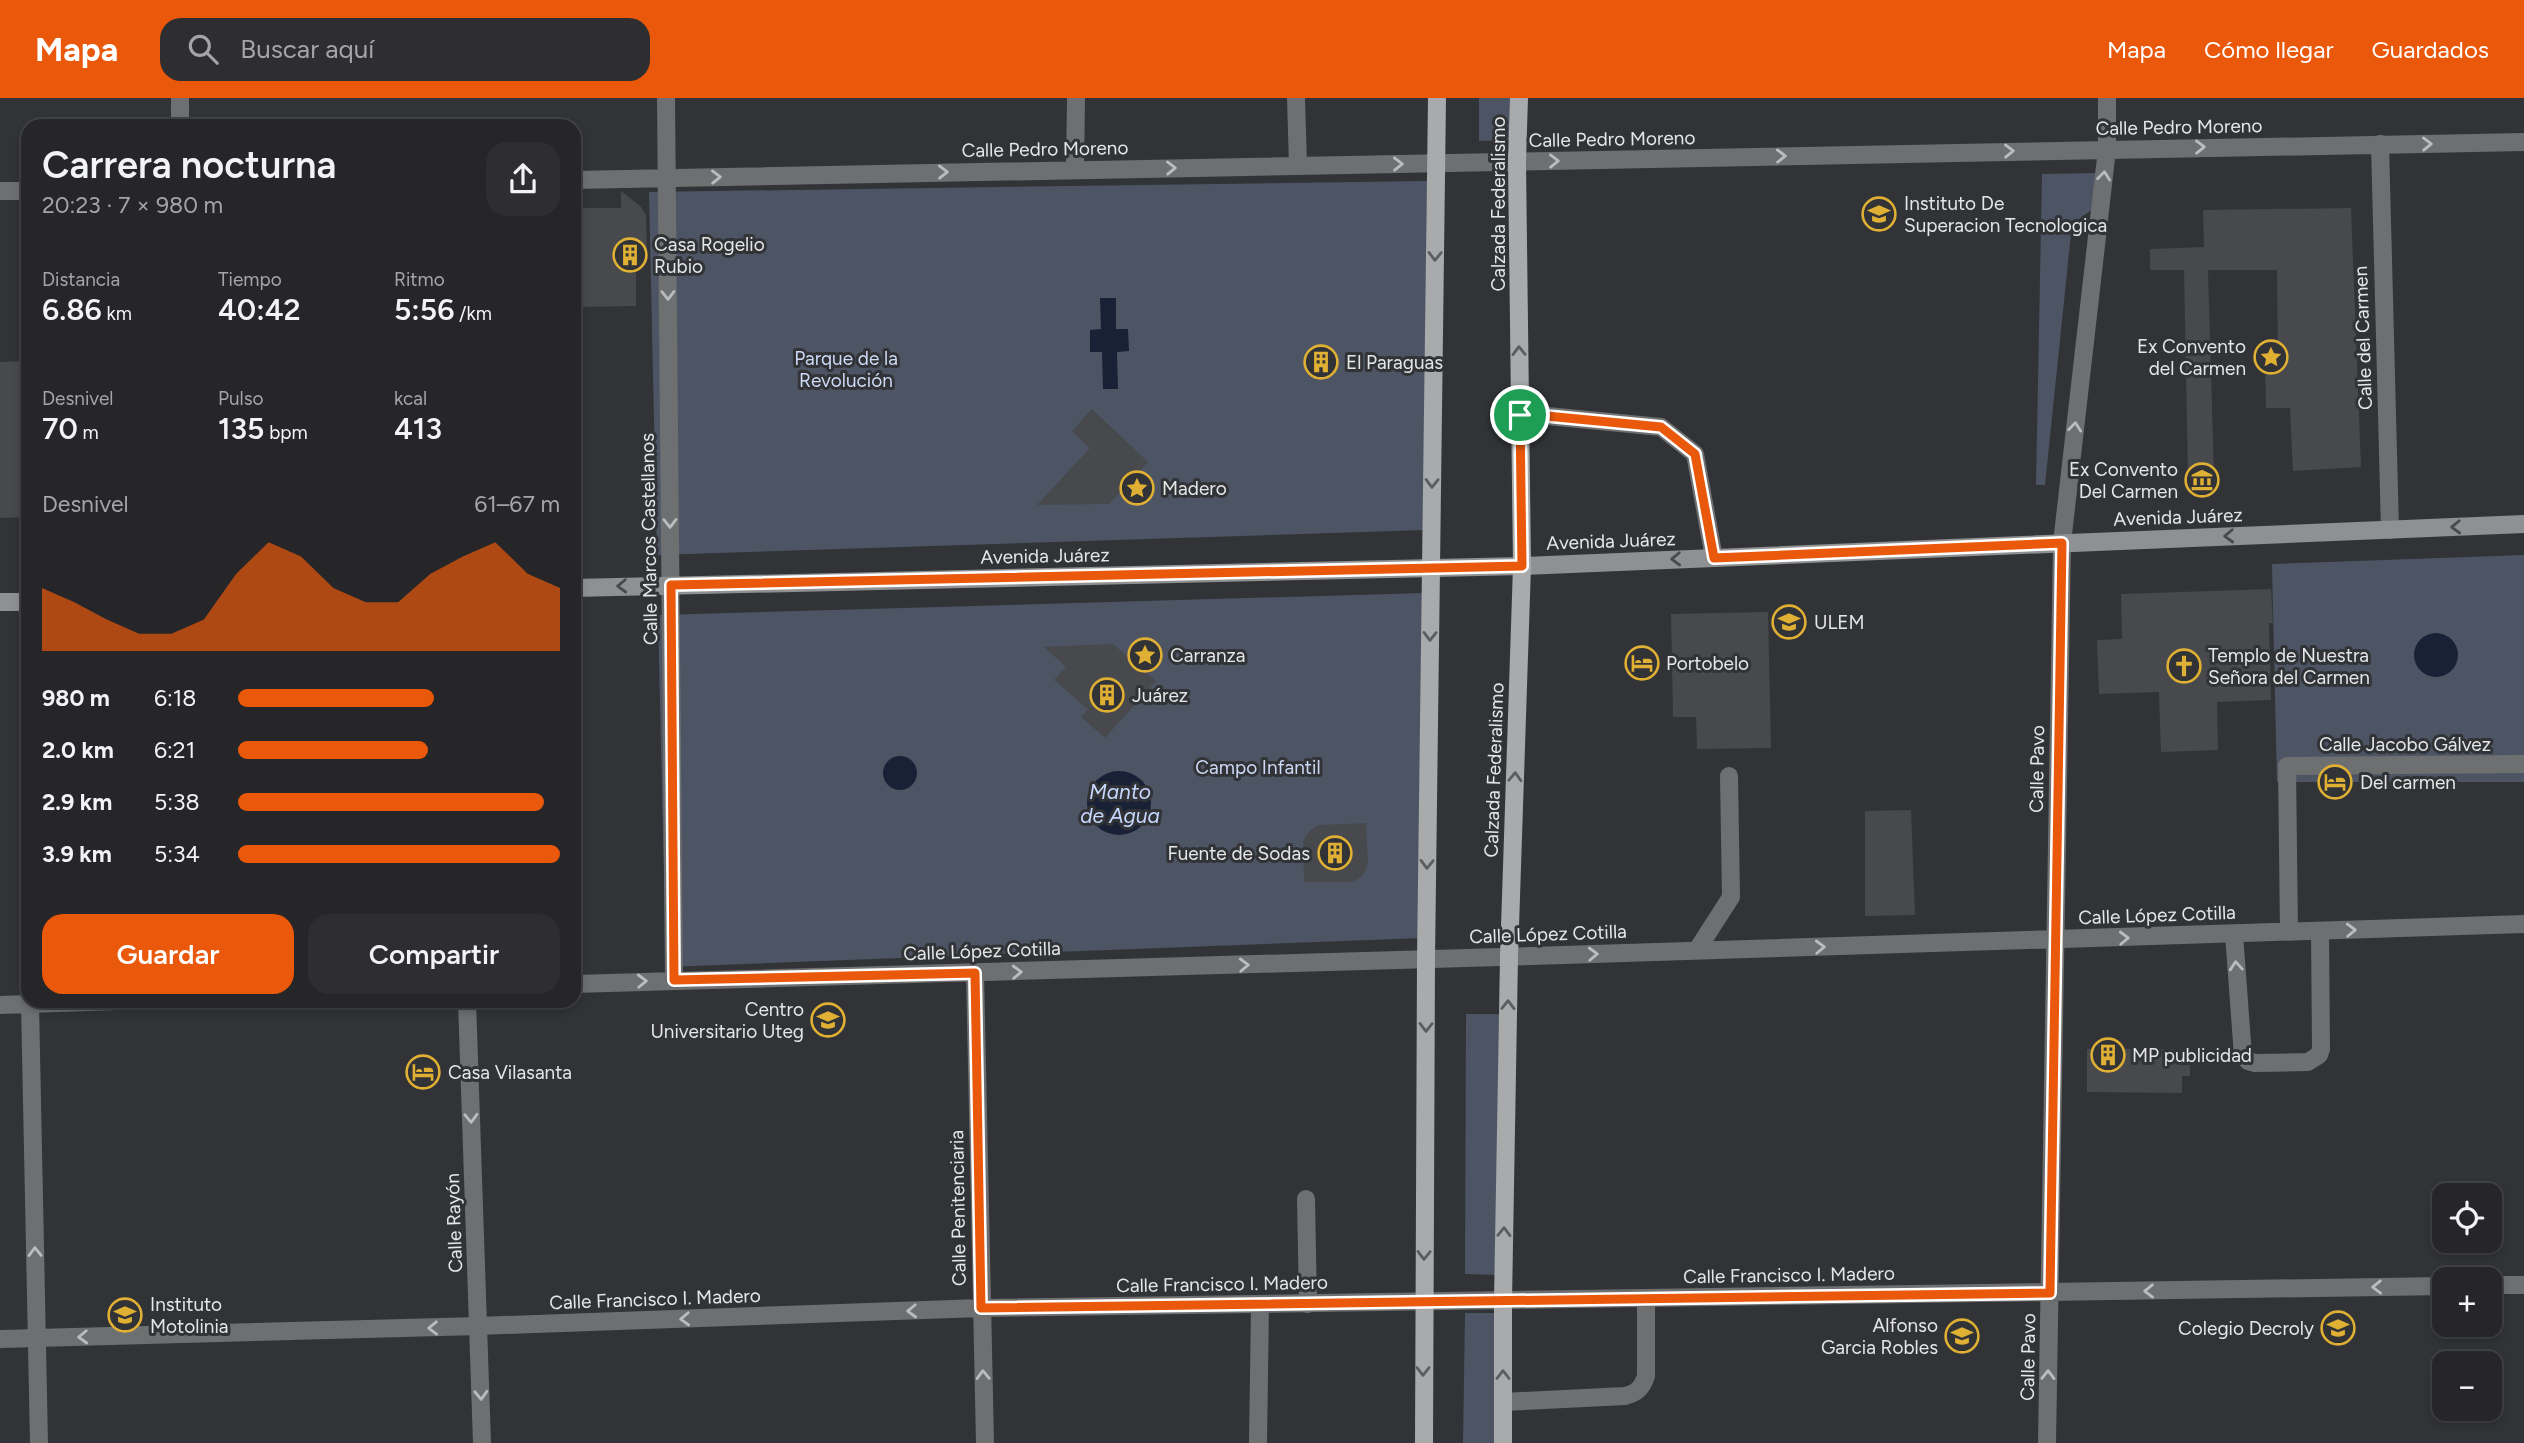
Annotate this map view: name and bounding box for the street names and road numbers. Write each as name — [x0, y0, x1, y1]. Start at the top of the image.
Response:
street label: Calle Pedro Moreno — [2095, 114, 2263, 140]
street label: Calzada Federalismo — [1487, 117, 1510, 291]
street label: Calle Pedro Moreno — [1528, 126, 1696, 152]
street label: Calle Pedro Moreno — [961, 136, 1129, 162]
street label: Calle del Carmen — [2349, 266, 2377, 410]
street label: Calle Marcos Castellanos — [636, 433, 662, 645]
street label: Avenida Juárez — [2113, 503, 2243, 531]
street label: Avenida Juárez — [1546, 527, 1676, 555]
street label: Avenida Juárez — [980, 543, 1110, 569]
street label: Calzada Federalismo — [1479, 682, 1509, 858]
street label: Calle Pavo — [2025, 725, 2049, 813]
street label: Calle Jacobo Gálvez — [2319, 733, 2491, 756]
street label: Calle López Cotilla — [2078, 901, 2236, 929]
street label: Calle López Cotilla — [1469, 920, 1627, 948]
street label: Calle López Cotilla — [903, 937, 1061, 965]
street label: Calle Penitenciaria — [945, 1130, 971, 1286]
street label: Calle Rayón — [441, 1173, 467, 1273]
street label: Calle Francisco I. Madero — [1683, 1262, 1895, 1288]
street label: Calle Francisco I. Madero — [1116, 1271, 1328, 1297]
street label: Calle Francisco I. Madero — [549, 1284, 761, 1314]
street label: Calle Pavo — [2016, 1313, 2040, 1401]

